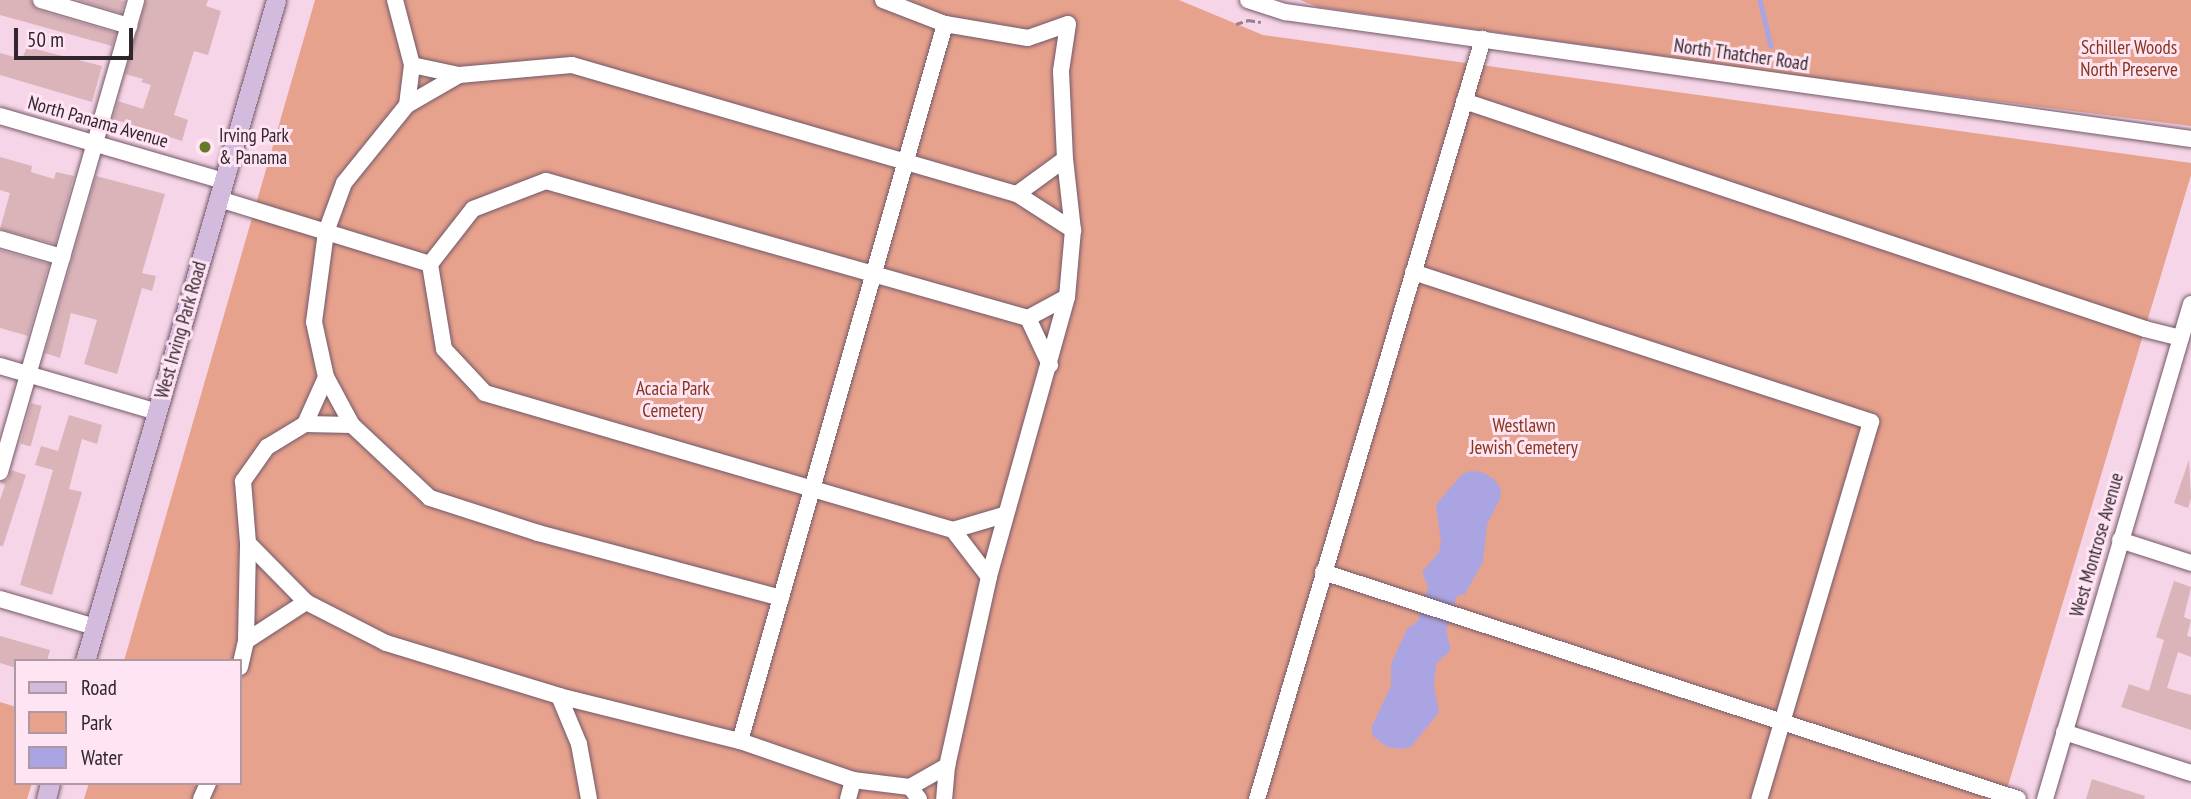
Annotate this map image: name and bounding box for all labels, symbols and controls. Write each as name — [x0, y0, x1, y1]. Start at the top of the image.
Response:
scale bar — [18, 14, 136, 58]
text: 50 m — [27, 26, 64, 53]
street label: North Thatcher Road — [1672, 34, 1810, 76]
park label: Schiller Woods North Preserve — [2080, 37, 2178, 81]
street label: North Panama Avenue — [25, 91, 171, 153]
place label: Irving Park & Panama — [219, 125, 289, 169]
marker: Irving Park & Panama — [197, 139, 213, 155]
street label: West Irving Park Road — [150, 259, 212, 401]
park label: Acacia Park Cemetery — [636, 378, 710, 422]
park label: Westlawn Jewish Cemetery — [1470, 415, 1578, 459]
street label: West Montrose Avenue — [2065, 470, 2129, 620]
legend — [14, 659, 242, 785]
text: Road — [81, 674, 117, 701]
text: Park — [81, 709, 112, 736]
text: Water — [81, 744, 123, 771]

